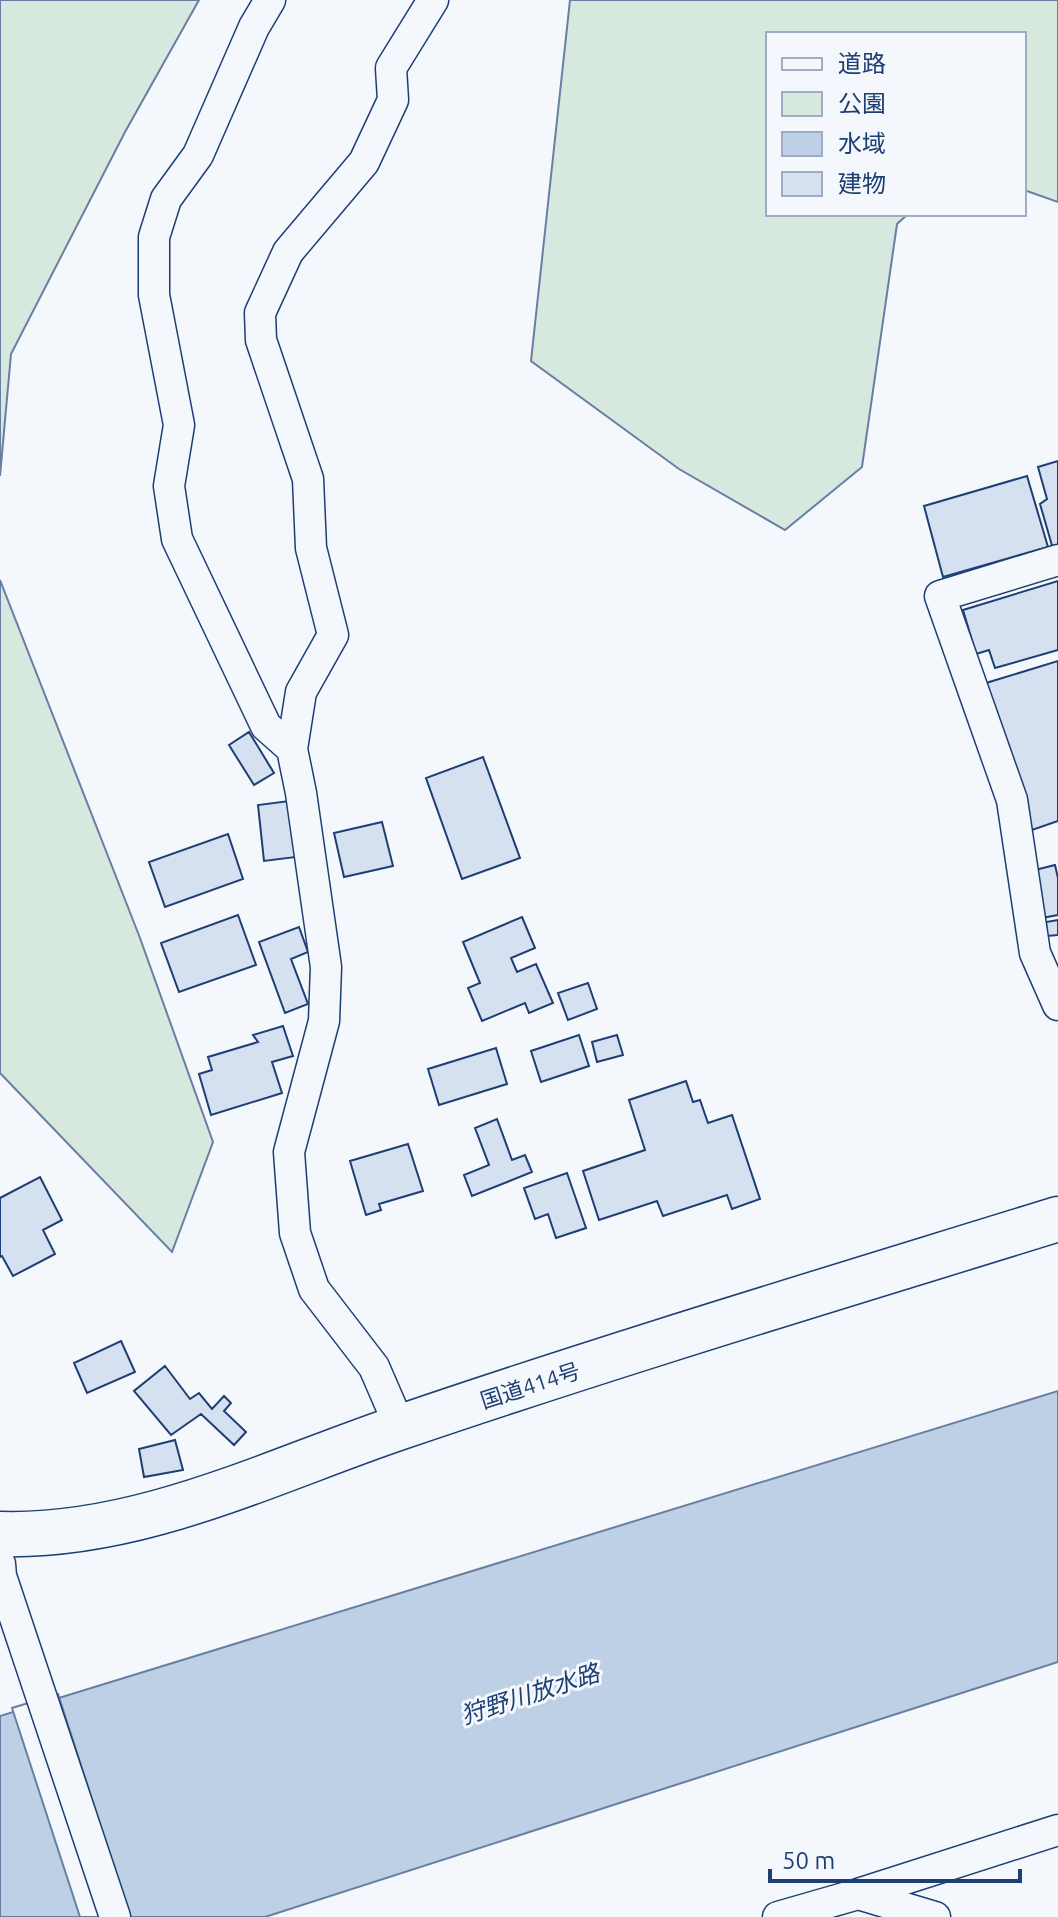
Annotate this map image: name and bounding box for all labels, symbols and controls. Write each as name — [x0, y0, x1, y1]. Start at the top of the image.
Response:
legend — [766, 32, 1026, 216]
text: 道路 — [838, 50, 886, 77]
text: 公園 — [838, 90, 886, 117]
text: 水域 — [838, 130, 886, 157]
text: 建物 — [838, 170, 886, 197]
street label: 国道414号 — [477, 1357, 583, 1413]
water label: 狩野川放水路 — [457, 1658, 605, 1729]
scale bar — [770, 1833, 1020, 1883]
text: 50 m — [782, 1847, 835, 1874]

